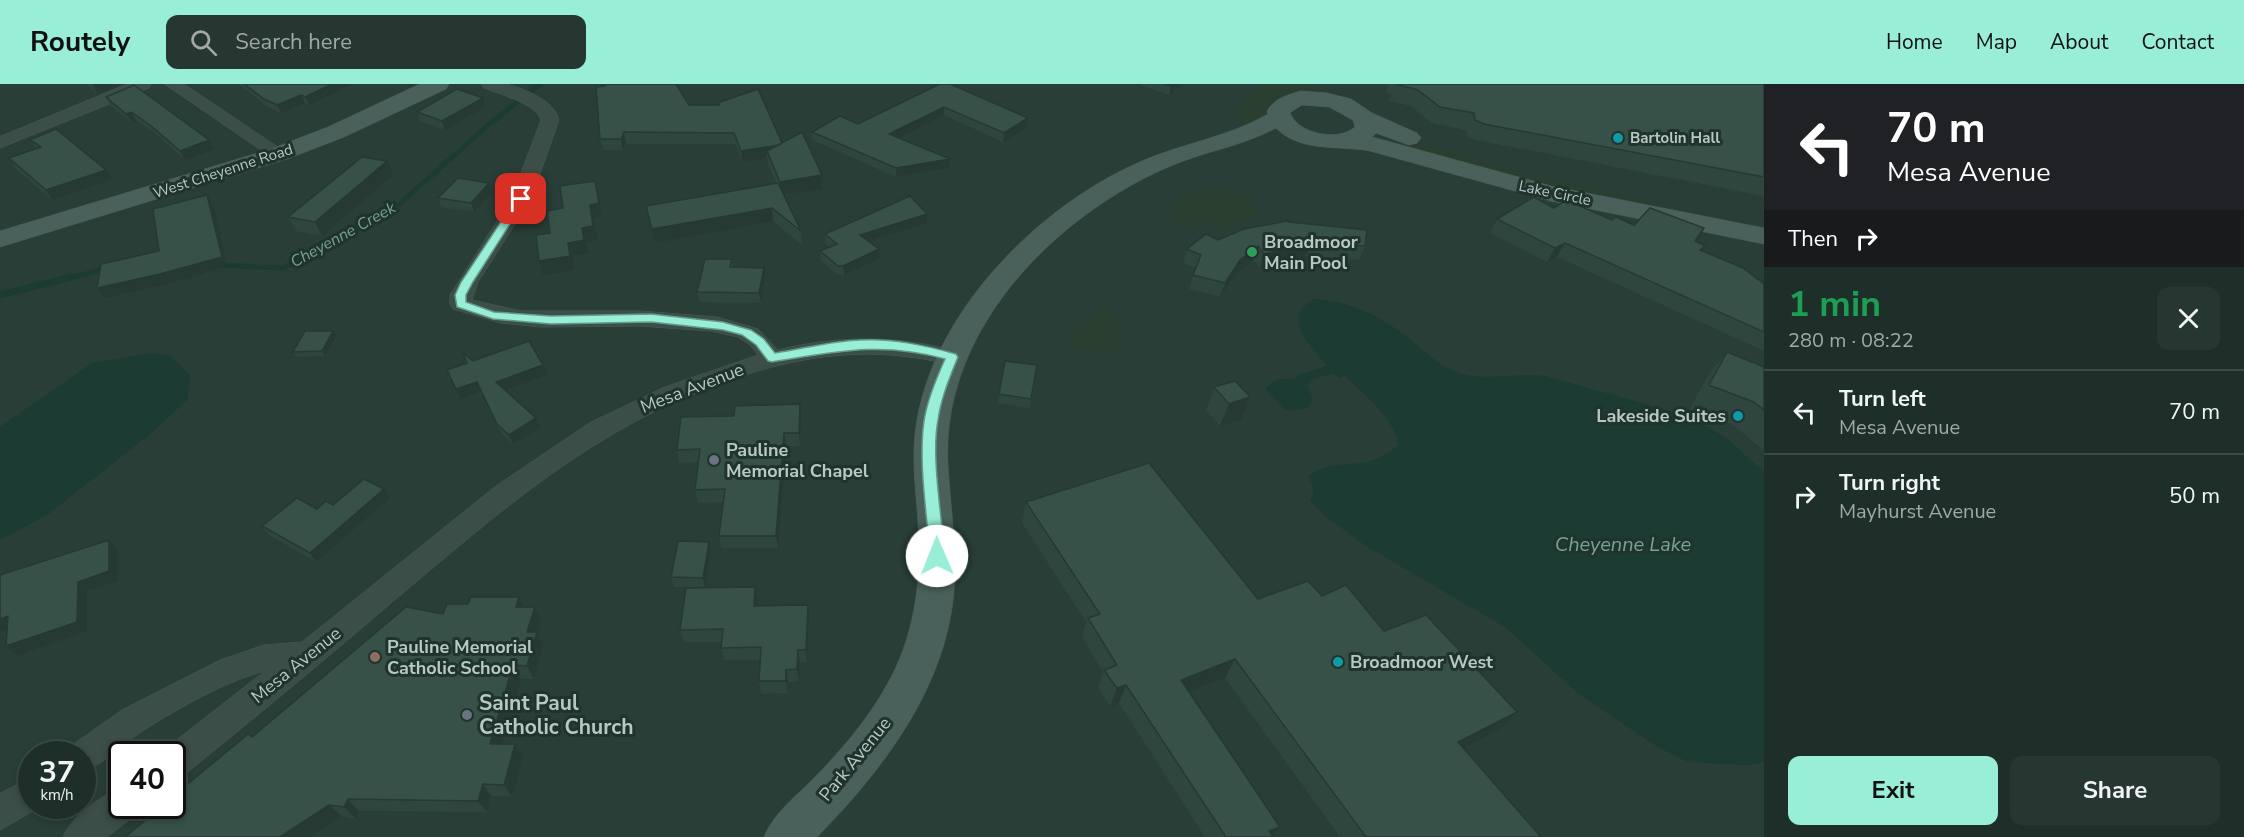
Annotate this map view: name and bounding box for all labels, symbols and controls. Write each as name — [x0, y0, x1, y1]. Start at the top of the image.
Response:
search box — [166, 15, 586, 69]
text: Routely — [30, 23, 130, 61]
icon: search — [187, 26, 220, 59]
text: Search here — [235, 27, 352, 57]
text: Home — [1886, 28, 1943, 56]
text: Map — [1976, 28, 2017, 56]
text: About — [2050, 28, 2108, 56]
text: Contact — [2141, 28, 2214, 56]
text: 70 m — [1887, 100, 1986, 157]
icon: left — [1788, 108, 1866, 186]
place label: Bartolin Hall — [1630, 128, 1720, 148]
marker: Bartolin Hall — [1611, 131, 1625, 145]
street label: West Cheyenne Road — [151, 139, 295, 203]
text: Mesa Avenue — [1887, 154, 2051, 191]
pin — [495, 173, 546, 224]
street label: Lake Circle — [1517, 176, 1593, 210]
icon: arrive — [504, 182, 537, 215]
water label: Cheyenne Creek — [286, 197, 400, 273]
icon: right — [1850, 222, 1883, 255]
text: Then — [1788, 224, 1838, 254]
place label: Broadmoor Main Pool — [1264, 230, 1358, 275]
marker: Broadmoor Main Pool — [1245, 245, 1259, 259]
text: 1 min — [1788, 280, 1881, 329]
button: close — [2157, 287, 2220, 350]
text: 280 m · 08:22 — [1788, 327, 1914, 354]
street label: Mesa Avenue — [637, 357, 747, 419]
text: Turn left — [1839, 384, 1926, 414]
icon: left — [1788, 396, 1821, 429]
text: 70 m — [2169, 397, 2220, 427]
place label: Lakeside Suites — [1596, 404, 1726, 428]
marker: Lakeside Suites — [1731, 409, 1745, 423]
text: Mesa Avenue — [1839, 414, 1960, 441]
place label: Pauline Memorial Chapel — [726, 438, 869, 483]
marker: Pauline Memorial Chapel — [707, 453, 721, 467]
text: Turn right — [1839, 468, 1940, 498]
icon: right — [1788, 480, 1821, 513]
text: 50 m — [2169, 481, 2220, 511]
text: Mayhurst Avenue — [1839, 498, 1996, 525]
position arrow — [905, 524, 969, 588]
water label: Cheyenne Lake — [1555, 531, 1692, 558]
street label: Mesa Avenue — [246, 621, 346, 709]
place label: Pauline Memorial Catholic School — [387, 635, 533, 680]
marker: Pauline Memorial Catholic School — [368, 650, 382, 664]
place label: Broadmoor West — [1350, 650, 1493, 674]
marker: Broadmoor West — [1331, 655, 1345, 669]
place label: Saint Paul Catholic Church — [479, 689, 633, 741]
marker: Saint Paul Catholic Church — [460, 708, 474, 722]
street label: Park Avenue — [814, 712, 896, 806]
speed limit sign: 40 — [108, 741, 186, 819]
text: 37 — [39, 752, 75, 793]
button: Exit — [1788, 756, 1998, 825]
button: Share — [2010, 756, 2220, 825]
text: km/h — [40, 785, 74, 805]

